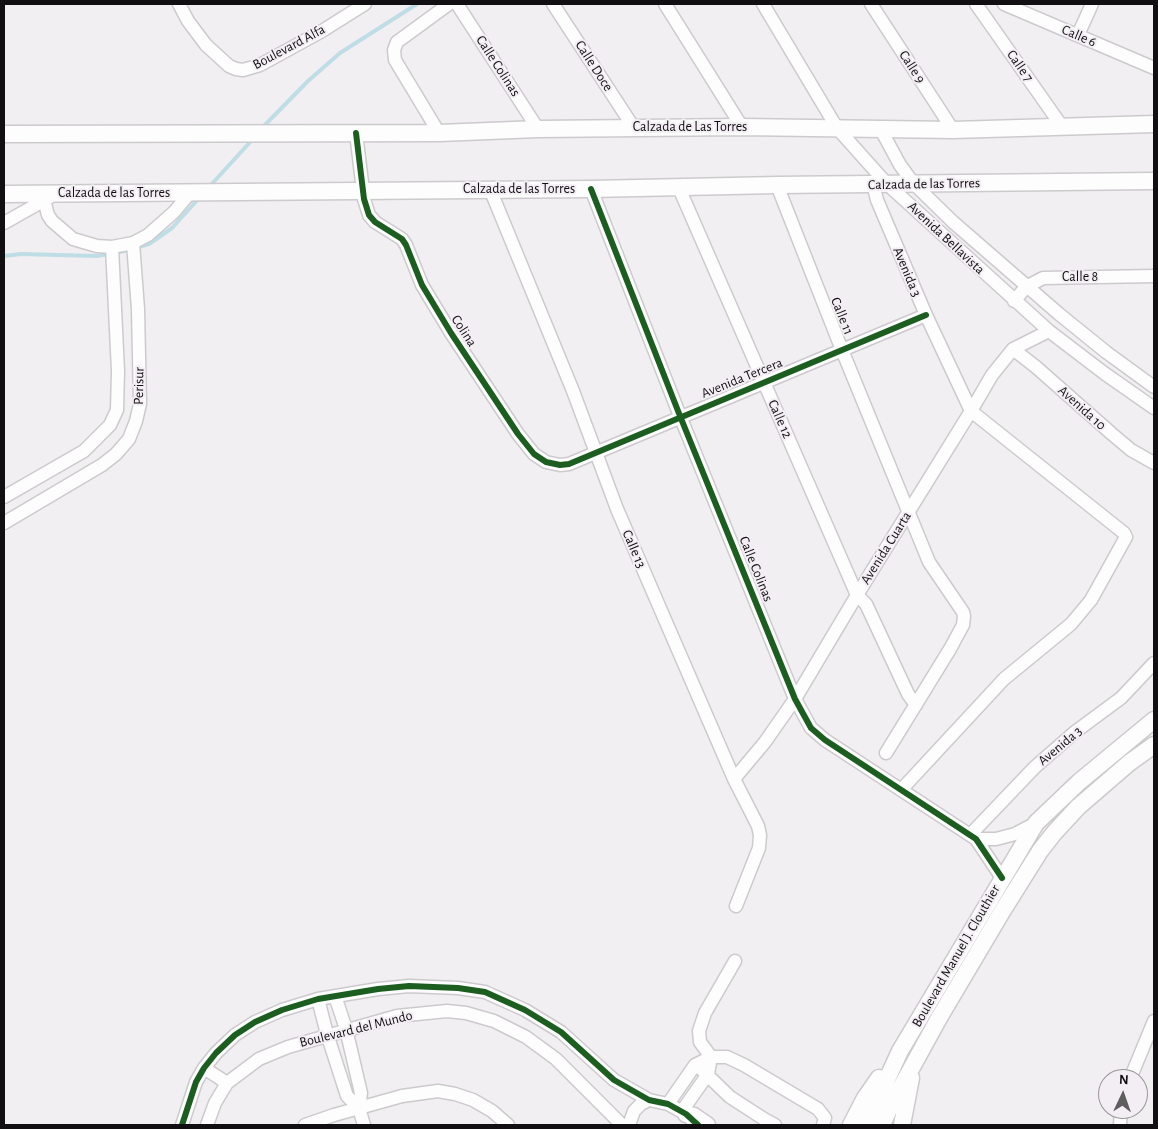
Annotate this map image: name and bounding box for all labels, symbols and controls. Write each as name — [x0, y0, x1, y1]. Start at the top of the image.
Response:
street label: Boulevard Alfa — [250, 21, 328, 73]
street label: Calle 6 — [1059, 21, 1099, 51]
street label: Calle Colinas — [472, 32, 524, 100]
street label: Calle Doce — [571, 37, 617, 95]
street label: Calle 9 — [895, 47, 929, 87]
street label: Calle 7 — [1003, 47, 1037, 85]
street label: Calzada de Las Torres — [633, 119, 747, 135]
street label: Calzada de las Torres — [868, 175, 980, 193]
street label: Calzada de las Torres — [463, 181, 575, 197]
street label: Calzada de las Torres — [58, 185, 170, 201]
street label: Avenida Bellavista — [904, 198, 988, 278]
street label: Avenida 3 — [889, 245, 925, 299]
street label: Calle 8 — [1062, 269, 1098, 285]
street label: Calle 11 — [827, 295, 857, 337]
street label: Colina — [448, 312, 480, 350]
street label: Avenida Tercera — [699, 354, 785, 402]
street label: Perisur — [130, 367, 148, 405]
street label: Avenida 10 — [1055, 382, 1109, 434]
street label: Calle 12 — [764, 397, 796, 441]
street label: Avenida Cuarta — [857, 508, 915, 588]
street label: Calle 13 — [618, 527, 650, 571]
street label: Calle Colinas — [735, 534, 777, 604]
street label: Avenida 3 — [1035, 723, 1085, 769]
street label: Boulevard Manuel J. Clouthier — [908, 882, 1004, 1030]
street label: Boulevard del Mundo — [298, 1007, 414, 1051]
north arrow — [1098, 1069, 1148, 1119]
text: N — [1118, 1073, 1129, 1087]

